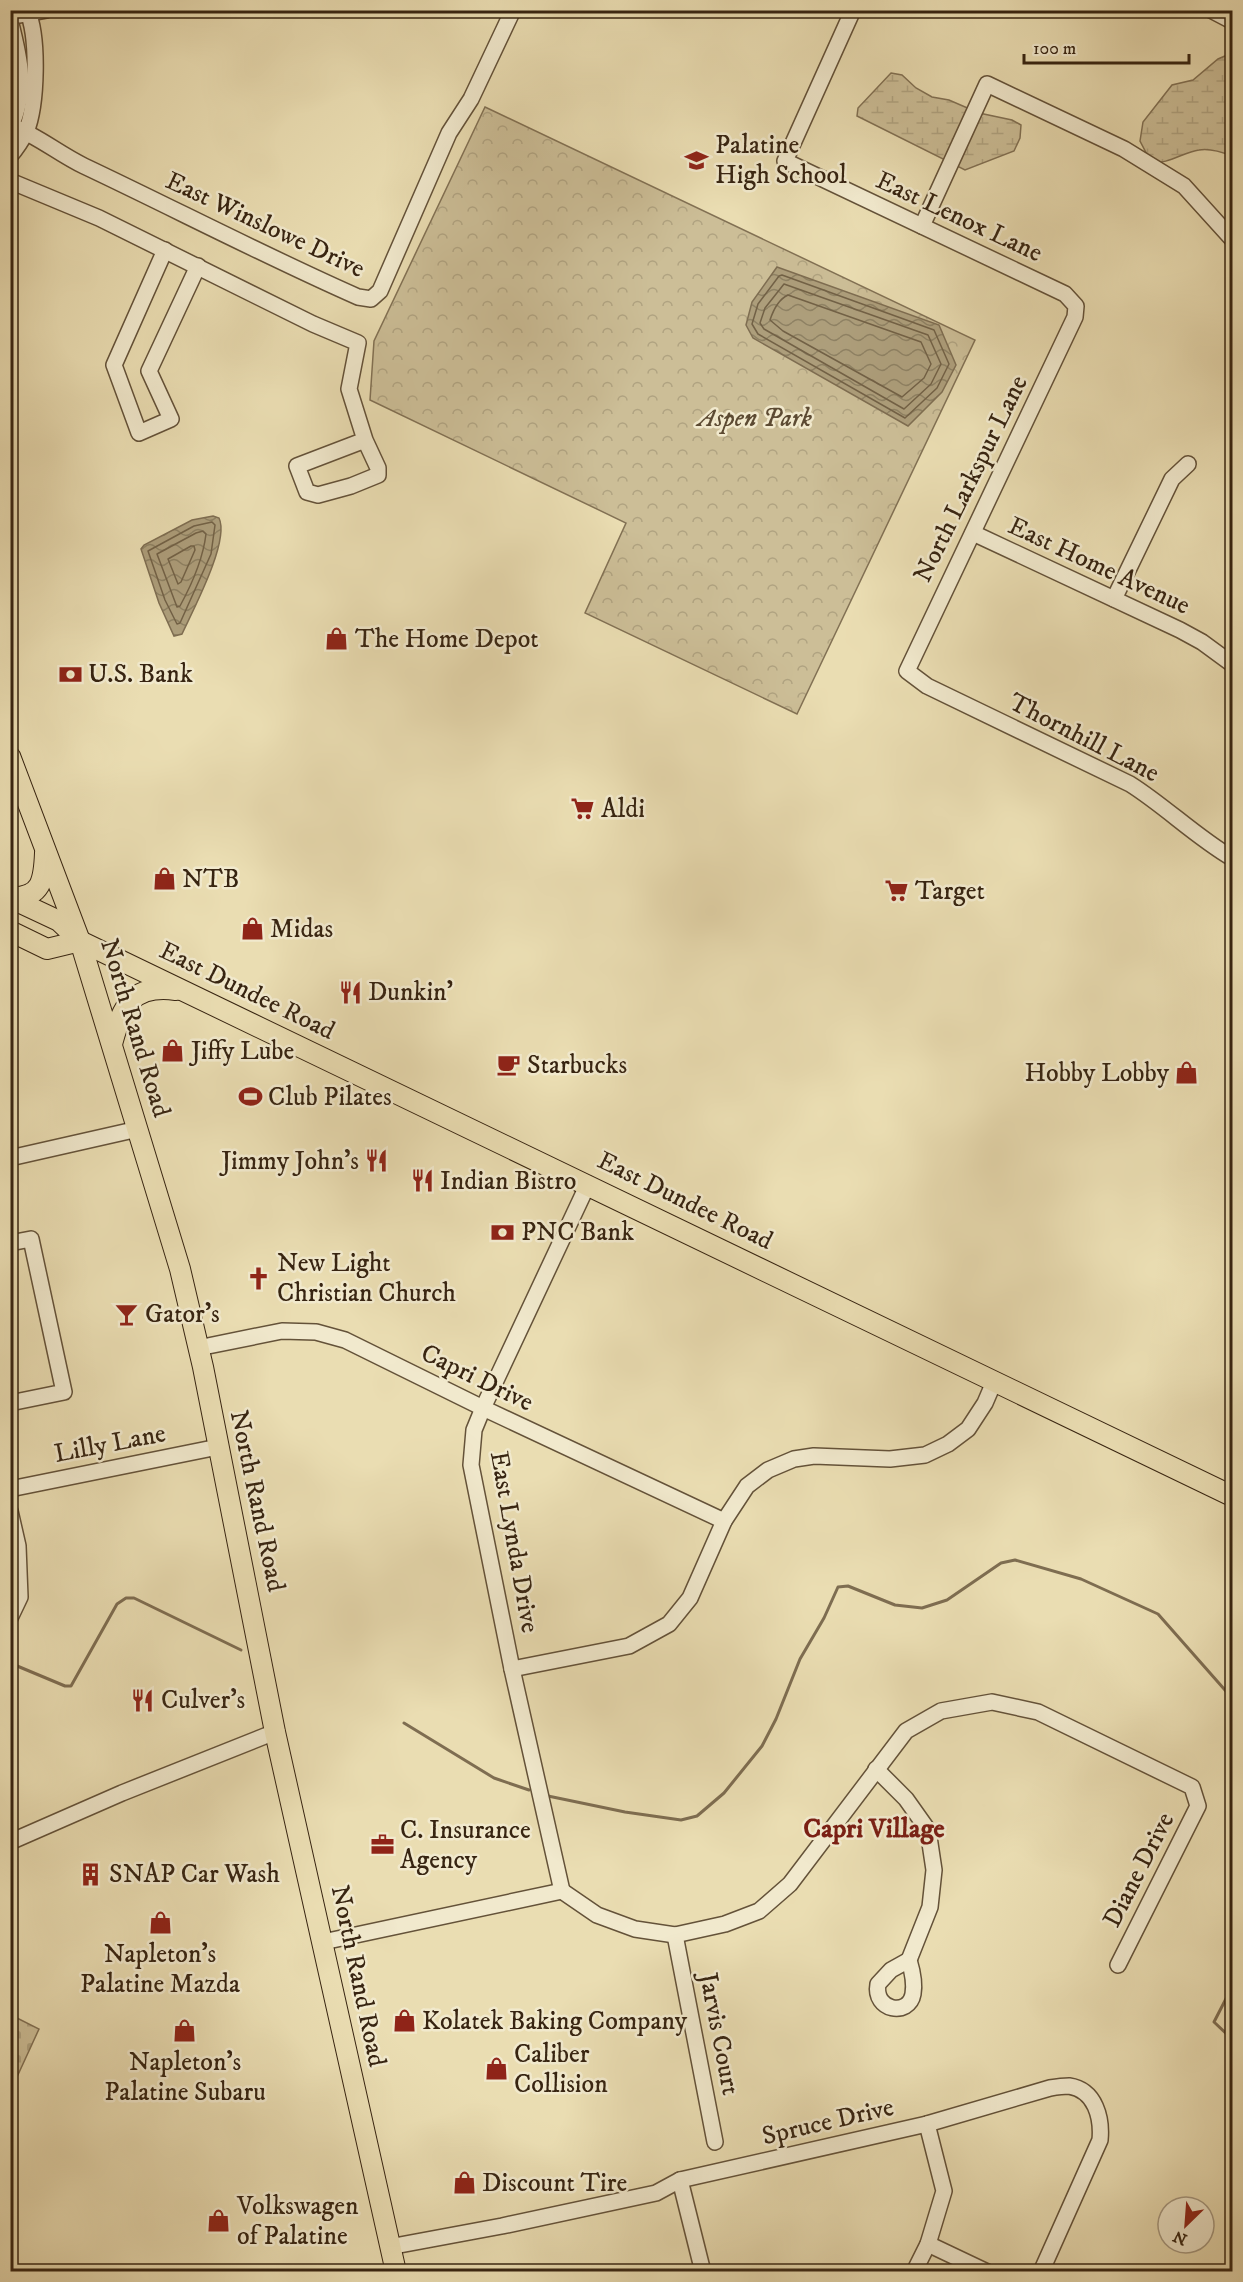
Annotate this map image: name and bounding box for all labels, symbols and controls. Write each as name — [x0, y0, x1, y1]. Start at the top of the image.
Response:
scale bar — [1024, 27, 1189, 65]
text: 100 m — [1033, 38, 1076, 60]
place label: Palatine High School — [715, 129, 847, 192]
school or university icon: Palatine High School — [684, 147, 710, 173]
street label: East Winslowe Drive — [160, 164, 370, 286]
street label: East Lenox Lane — [870, 164, 1048, 270]
street label: North Larkspur Lane — [907, 370, 1035, 588]
park label: Aspen Park — [695, 402, 812, 435]
street label: East Home Avenue — [1003, 509, 1195, 623]
place label: The Home Depot — [355, 623, 539, 656]
shop icon: The Home Depot — [324, 626, 350, 652]
place label: U.S. Bank — [88, 658, 193, 691]
bank icon: U.S. Bank — [57, 661, 83, 687]
street label: Thornhill Lane — [1003, 686, 1165, 790]
place label: Aldi — [601, 793, 645, 826]
supermarket icon: Aldi — [570, 796, 596, 822]
place label: NTB — [182, 863, 240, 896]
shop icon: NTB — [151, 866, 177, 892]
place label: Target — [915, 875, 985, 908]
supermarket icon: Target — [884, 878, 910, 904]
place label: Midas — [270, 913, 333, 946]
shop icon: Midas — [239, 916, 265, 942]
street label: East Dundee Road — [154, 934, 340, 1048]
street label: North Rand Road — [92, 935, 178, 1121]
place label: Dunkin' — [368, 976, 453, 1009]
restaurant icon: Dunkin' — [337, 979, 363, 1005]
place label: Jiffy Lube — [189, 1035, 294, 1068]
shop icon: Jiffy Lube — [160, 1038, 186, 1064]
place label: Starbucks — [527, 1049, 627, 1082]
cafe icon: Starbucks — [496, 1052, 522, 1078]
place label: Hobby Lobby — [1025, 1057, 1170, 1090]
shop icon: Hobby Lobby — [1174, 1060, 1200, 1086]
place label: Club Pilates — [268, 1081, 392, 1114]
sports icon: Club Pilates — [237, 1084, 263, 1110]
street label: East Dundee Road — [592, 1144, 778, 1258]
place label: Jimmy John's — [219, 1145, 359, 1178]
restaurant icon: Jimmy John's — [364, 1148, 390, 1174]
place label: Indian Bistro — [440, 1165, 576, 1198]
restaurant icon: Indian Bistro — [409, 1168, 435, 1194]
place label: PNC Bank — [521, 1216, 634, 1249]
bank icon: PNC Bank — [490, 1219, 516, 1245]
place label: New Light Christian Church — [277, 1247, 456, 1310]
church icon: New Light Christian Church — [246, 1265, 272, 1291]
place label: Gator's — [145, 1298, 220, 1331]
bar icon: Gator's — [114, 1301, 140, 1327]
street label: Capri Drive — [415, 1337, 539, 1419]
street label: North Rand Road — [222, 1407, 292, 1595]
street label: Lilly Lane — [52, 1417, 168, 1471]
street label: East Lynda Drive — [482, 1449, 546, 1635]
place label: Culver's — [161, 1684, 245, 1717]
restaurant icon: Culver's — [130, 1687, 156, 1713]
street label: Diane Drive — [1096, 1807, 1182, 1933]
district label: Capri Village — [803, 1812, 945, 1846]
place label: C. Insurance Agency — [400, 1814, 531, 1877]
office icon: C. Insurance Agency — [369, 1832, 395, 1858]
place label: SNAP Car Wash — [109, 1858, 280, 1891]
building icon: SNAP Car Wash — [78, 1861, 104, 1887]
street label: North Rand Road — [323, 1882, 393, 2070]
shop icon: Napleton's Palatine Mazda — [147, 1910, 173, 1936]
place label: Napleton's Palatine Mazda — [80, 1938, 240, 2001]
street label: Jarvis Court — [691, 1968, 747, 2098]
place label: Kolatek Baking Company — [422, 2005, 688, 2038]
shop icon: Kolatek Baking Company — [391, 2008, 417, 2034]
shop icon: Napleton’s Palatine Subaru — [172, 2018, 198, 2044]
place label: Caliber Collision — [514, 2038, 608, 2101]
place label: Napleton’s Palatine Subaru — [104, 2046, 266, 2109]
shop icon: Caliber Collision — [483, 2056, 509, 2082]
street label: Spruce Drive — [759, 2091, 897, 2153]
place label: Discount Tire — [482, 2167, 627, 2200]
shop icon: Discount Tire — [451, 2170, 477, 2196]
place label: Volkswagen of Palatine — [236, 2190, 359, 2253]
north arrow — [1156, 2195, 1216, 2255]
shop icon: Volkswagen of Palatine — [206, 2208, 232, 2234]
text: N — [1170, 2226, 1190, 2250]

